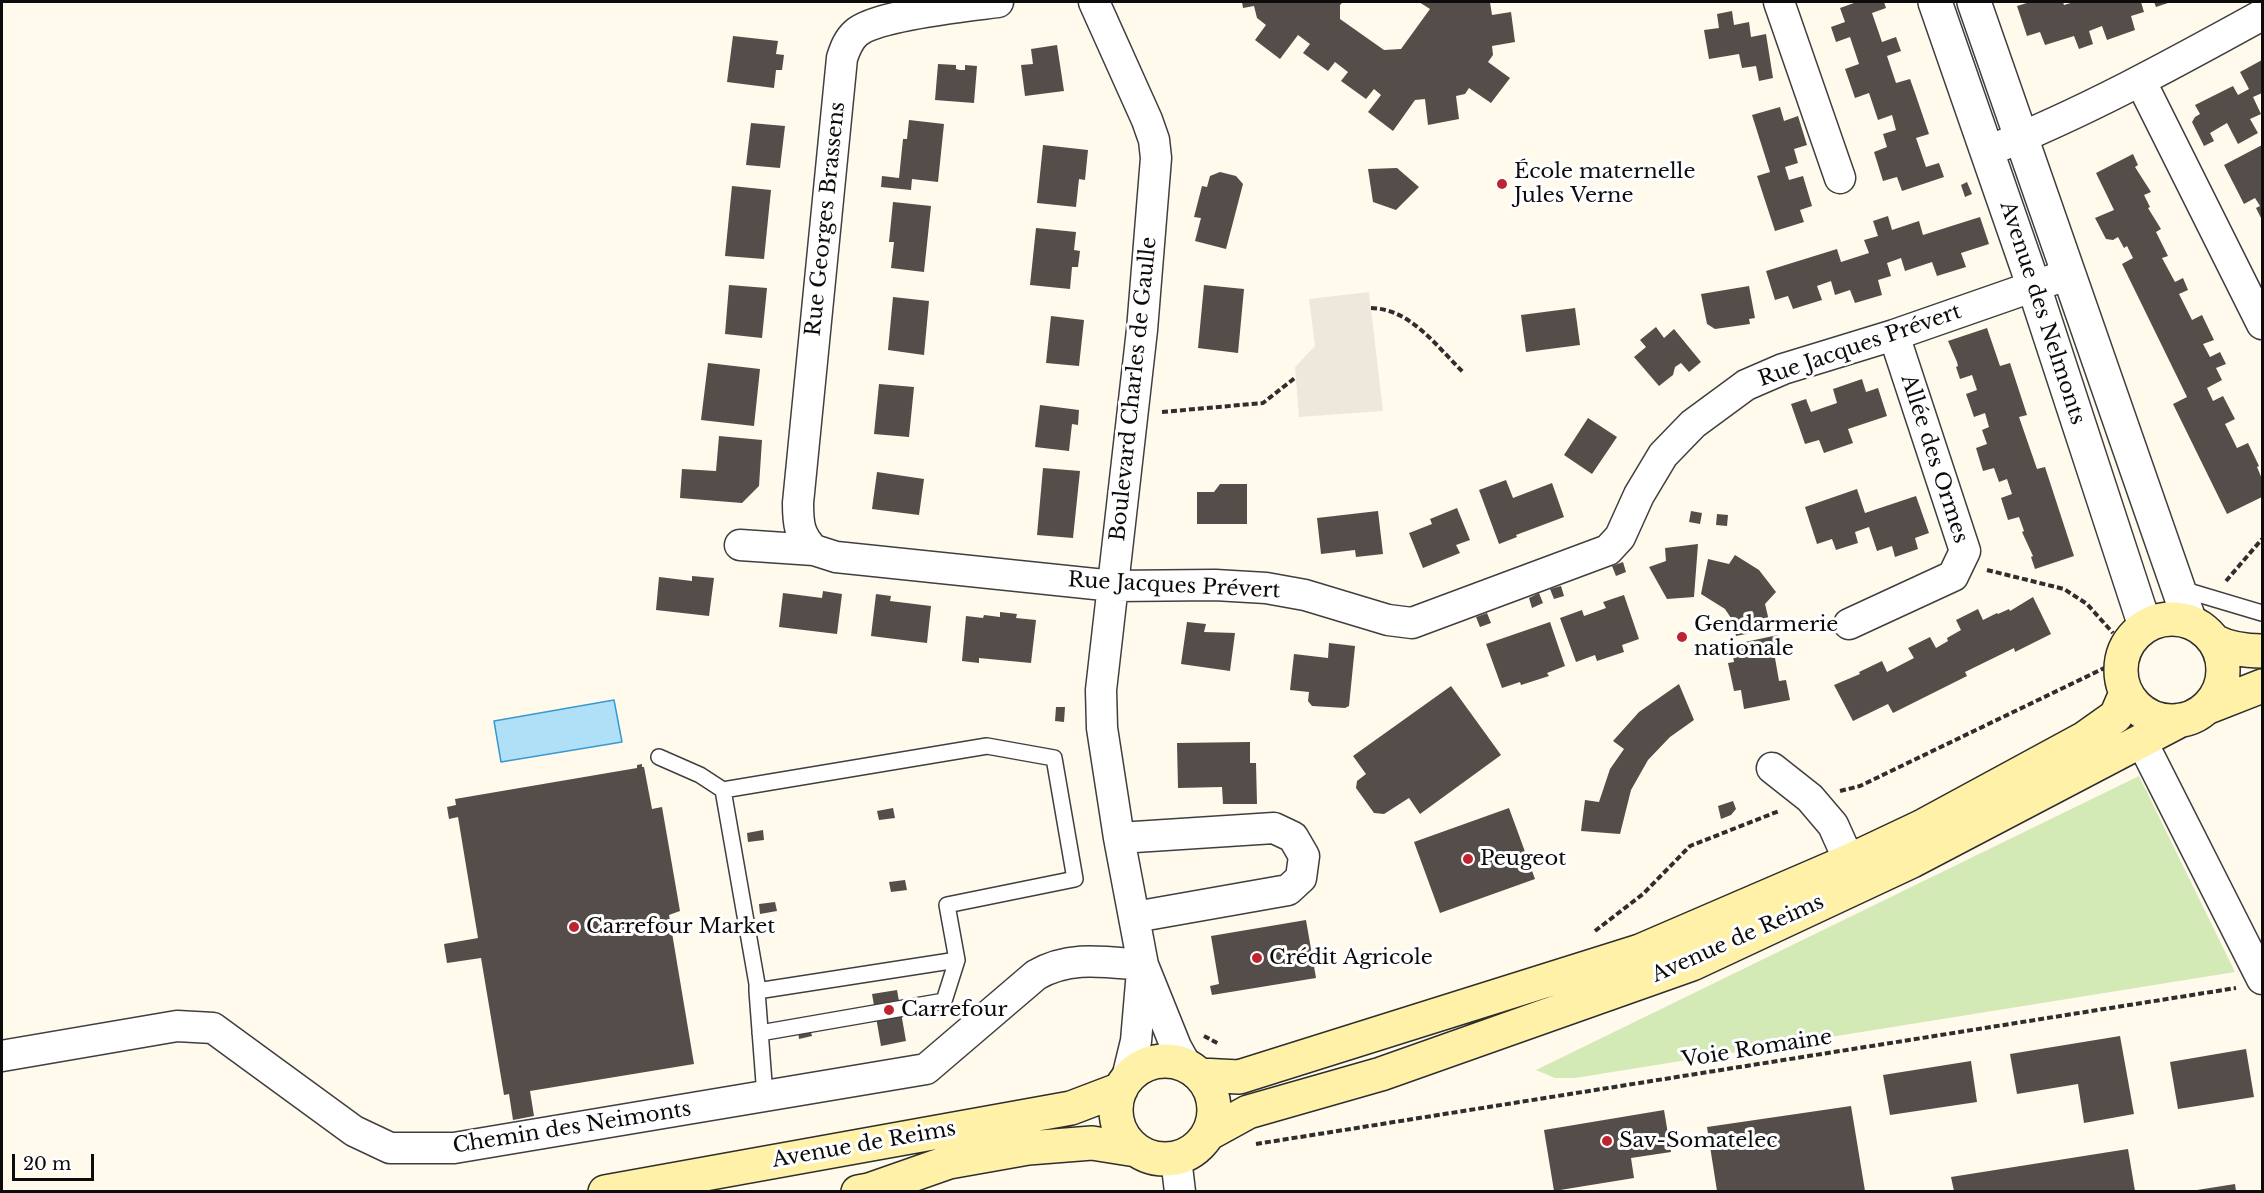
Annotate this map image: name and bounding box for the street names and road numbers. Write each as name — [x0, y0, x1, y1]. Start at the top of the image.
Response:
street label: Rue Georges Brassens — [801, 100, 851, 338]
street label: Avenue des Nelmonts — [1994, 198, 2090, 428]
street label: Boulevard Charles de Gaulle — [1105, 236, 1163, 542]
street label: Rue Jacques Prévert — [1755, 299, 1965, 393]
street label: Allée des Ormes — [1895, 372, 1973, 546]
street label: Rue Jacques Prévert — [1067, 568, 1281, 604]
street label: Avenue de Reims — [1648, 890, 1828, 988]
street label: Voie Romaine — [1680, 1025, 1834, 1073]
street label: Chemin des Neimonts — [451, 1097, 693, 1159]
street label: Avenue de Reims — [770, 1116, 958, 1174]

